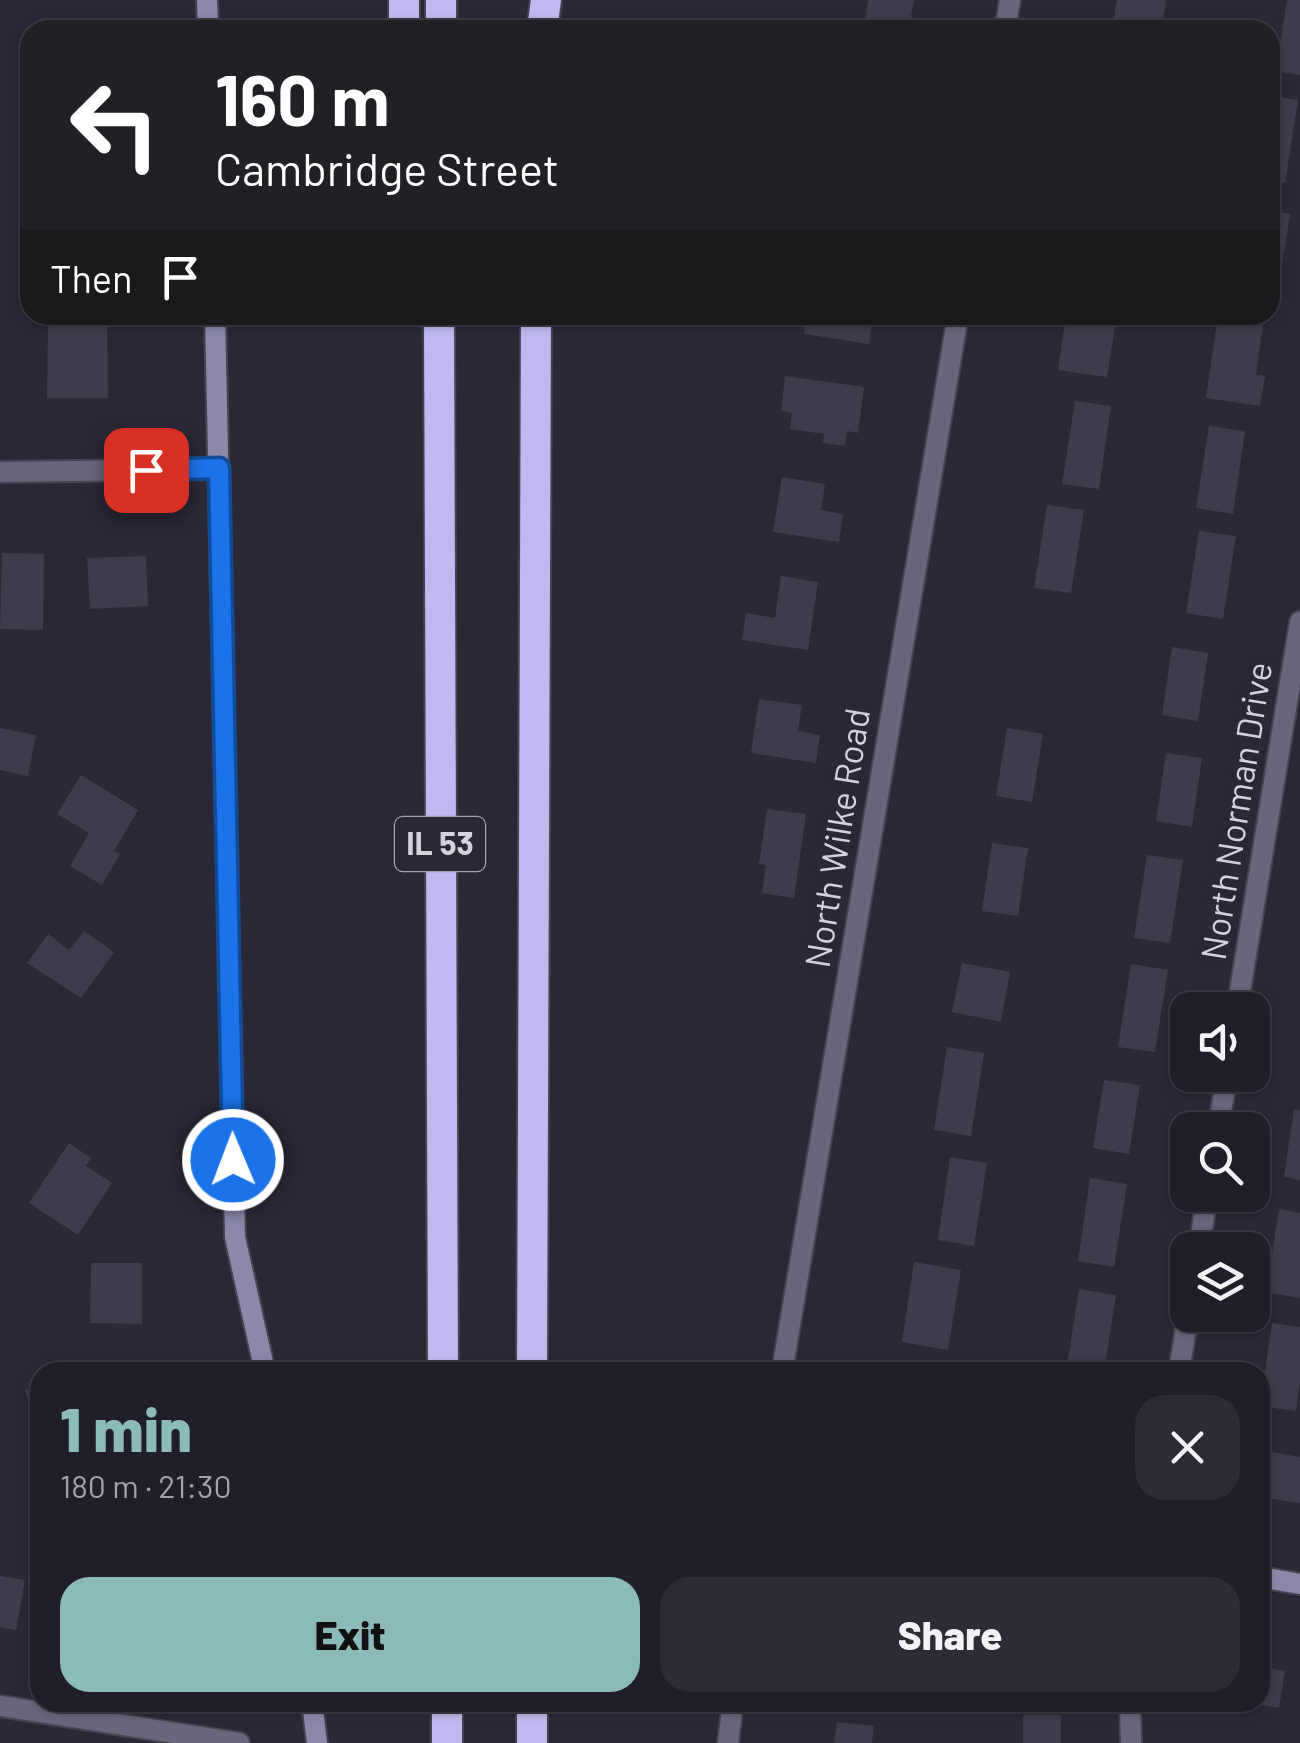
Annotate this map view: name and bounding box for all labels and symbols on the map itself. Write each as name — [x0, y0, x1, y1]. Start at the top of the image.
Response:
pin — [104, 428, 189, 513]
street label: North Norman Drive — [1191, 659, 1279, 962]
street label: North Wilke Road — [795, 705, 877, 970]
road number: IL 53 — [395, 817, 485, 871]
position arrow — [181, 1108, 285, 1212]

